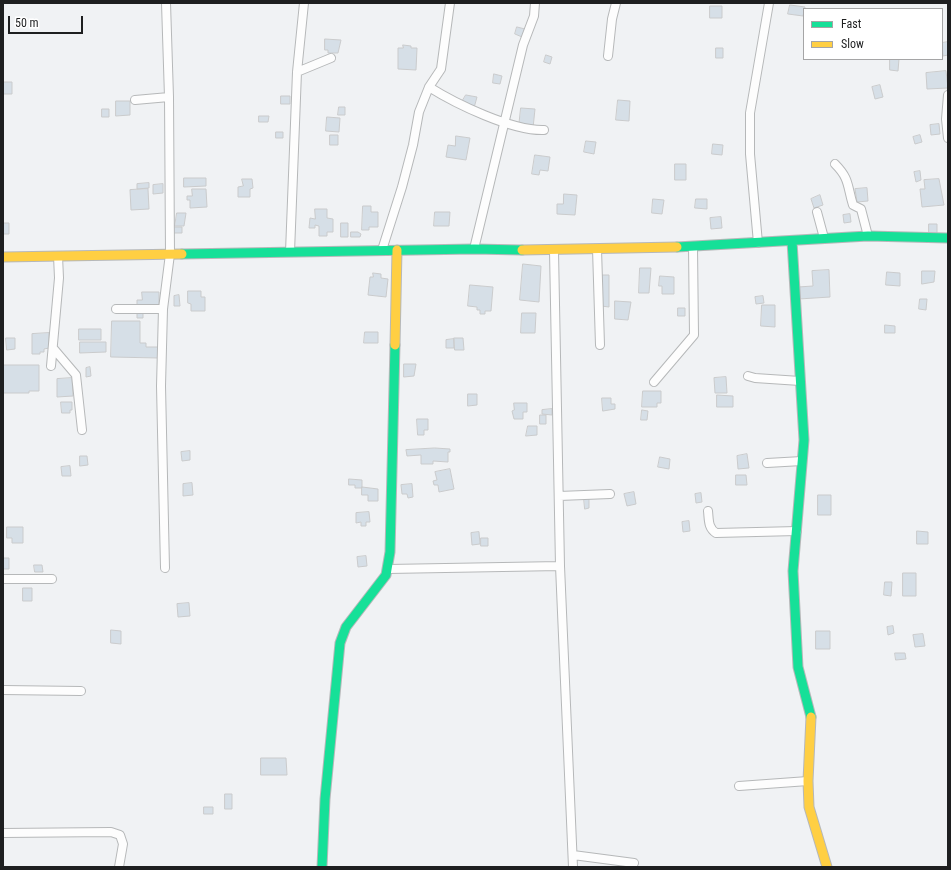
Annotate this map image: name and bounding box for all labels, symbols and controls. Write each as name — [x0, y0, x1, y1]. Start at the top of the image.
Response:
scale bar — [10, 8, 85, 34]
legend — [803, 8, 943, 60]
text: 50 m — [15, 16, 39, 30]
text: Fast — [841, 17, 861, 31]
text: Slow — [841, 37, 864, 51]

